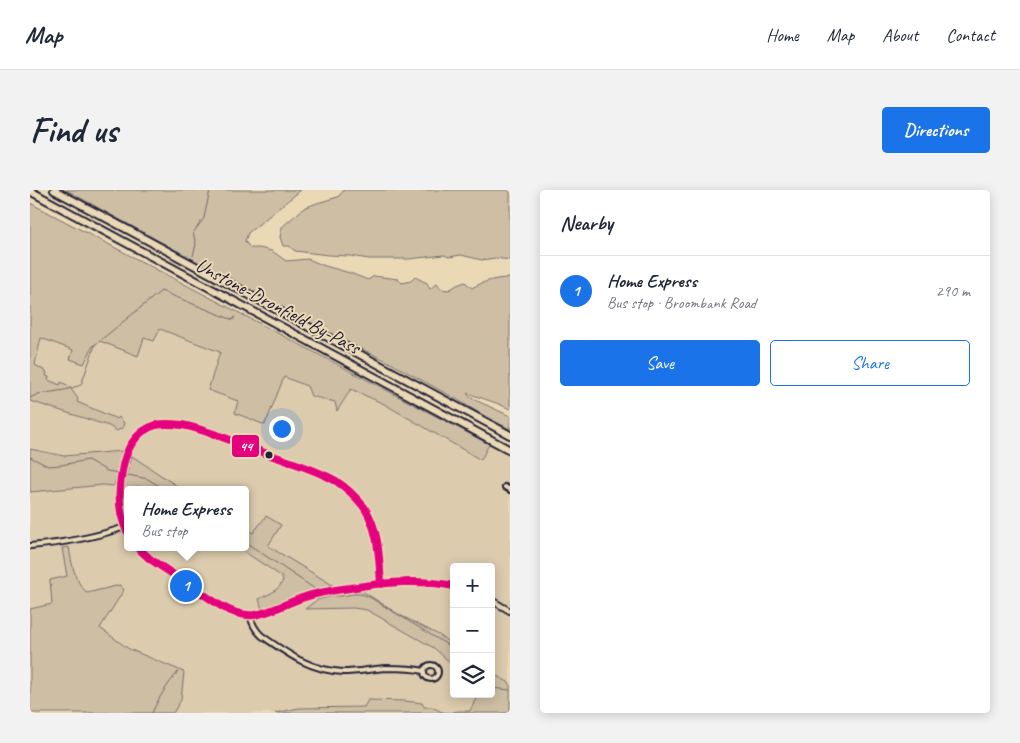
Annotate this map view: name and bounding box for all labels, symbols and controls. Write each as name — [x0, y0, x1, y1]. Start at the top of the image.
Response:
text: Map — [25, 20, 62, 50]
text: Home — [766, 24, 799, 46]
text: Map — [827, 24, 854, 46]
text: About — [882, 24, 918, 46]
text: Contact — [946, 24, 995, 46]
button: Directions — [882, 107, 990, 153]
text: Find us — [30, 108, 117, 153]
text: Nearby — [560, 210, 613, 236]
street label: Unstone-Dronfield By-Pass — [192, 252, 366, 361]
text: Home Express — [607, 269, 697, 293]
text: 1 — [572, 281, 580, 301]
text: 290 m — [936, 281, 970, 301]
text: Bus stop · Broombank Road — [607, 293, 756, 313]
button: Save — [560, 340, 760, 386]
button: Share — [770, 340, 970, 386]
your location — [269, 416, 295, 442]
line badge: 44 — [231, 434, 260, 458]
text: 44 — [240, 438, 254, 455]
unlabelled marker — [264, 450, 274, 460]
popup — [124, 486, 249, 551]
text: Home Express — [142, 497, 231, 521]
text: Bus stop — [142, 521, 188, 541]
map controls — [450, 563, 495, 698]
button: + — [450, 563, 495, 608]
pin: 1 — [170, 567, 202, 605]
button: − — [450, 608, 495, 653]
button: layers — [450, 653, 495, 698]

